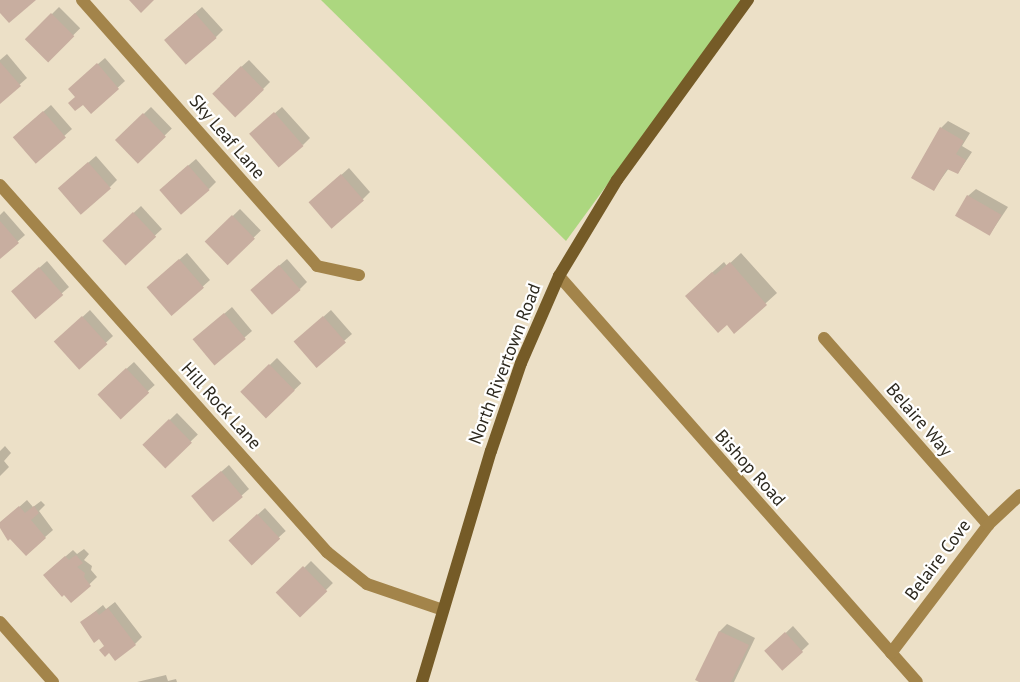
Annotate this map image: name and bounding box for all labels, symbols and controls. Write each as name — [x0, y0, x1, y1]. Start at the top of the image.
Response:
street label: Sky Leaf Lane — [184, 90, 270, 184]
street label: North Rivertown Road — [464, 281, 546, 447]
street label: Hill Rock Lane — [176, 358, 266, 454]
street label: Belaire Way — [881, 379, 957, 461]
street label: Bishop Road — [710, 425, 790, 511]
street label: Belaire Cove — [901, 515, 975, 605]

